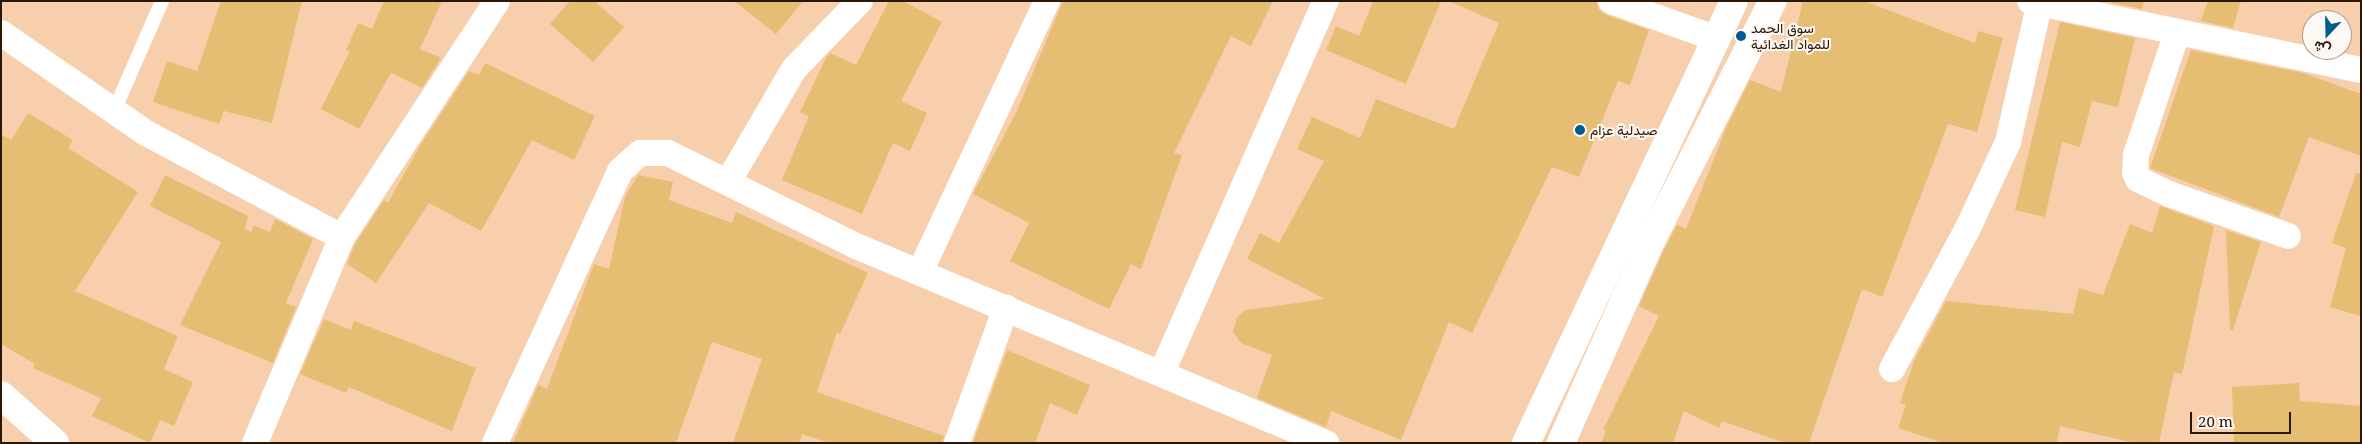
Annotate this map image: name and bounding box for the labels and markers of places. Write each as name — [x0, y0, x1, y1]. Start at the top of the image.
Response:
place label: سوق الحمد للمواد الغدائية — [1751, 20, 1830, 52]
marker: سوق الحمد للمواد الغدائية — [1735, 30, 1747, 42]
place label: صيدلية عزام — [1590, 122, 1658, 138]
marker: صيدلية عزام — [1574, 124, 1586, 136]

